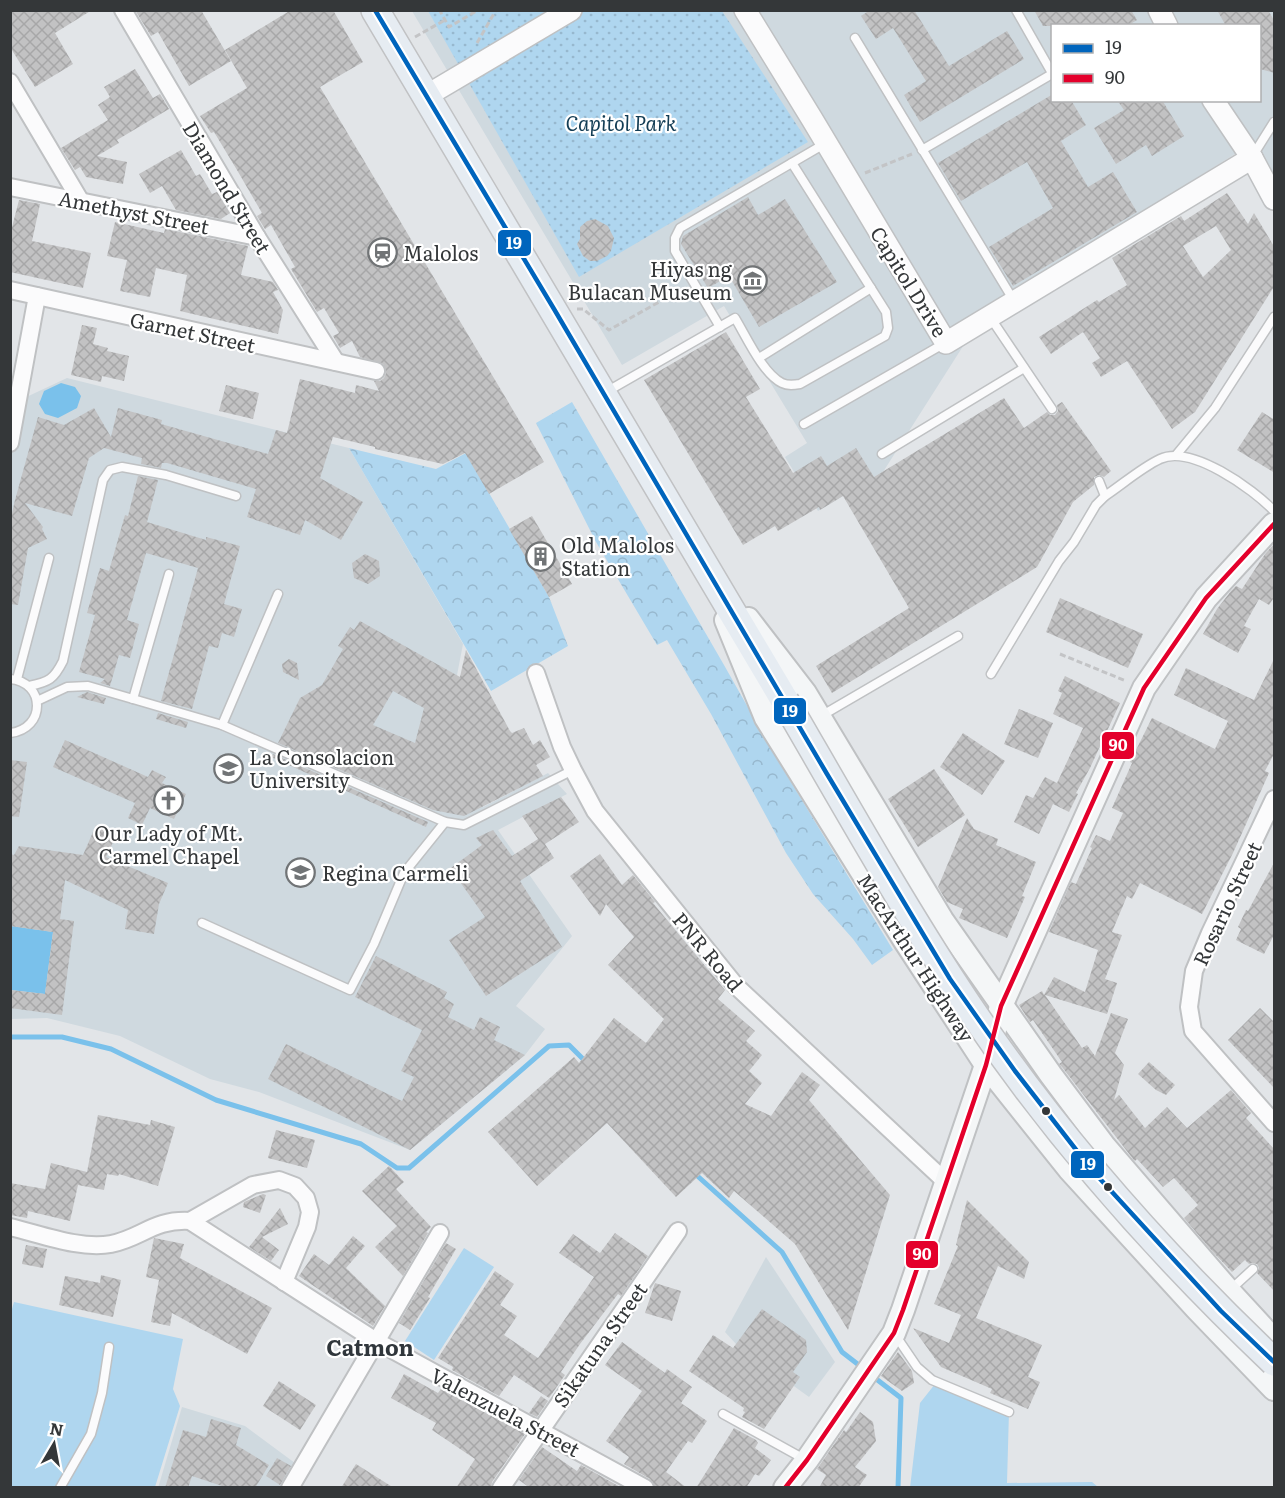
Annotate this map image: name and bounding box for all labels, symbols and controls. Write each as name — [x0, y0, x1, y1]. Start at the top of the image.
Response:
legend — [1051, 24, 1261, 102]
text: 19 — [1105, 33, 1122, 60]
text: 90 — [1105, 63, 1125, 90]
park label: Capitol Park — [566, 107, 676, 137]
street label: Diamond Street — [177, 115, 279, 259]
street label: Amethyst Street — [56, 182, 212, 240]
street label: Capitol Drive — [864, 220, 956, 342]
line badge: 19 — [497, 229, 532, 257]
text: 19 — [506, 230, 522, 254]
station icon: Malolos — [366, 236, 398, 268]
place label: Malolos — [403, 237, 478, 267]
place label: Hiyas ng Bulacan Museum — [568, 253, 733, 306]
museum icon: Hiyas ng Bulacan Museum — [737, 264, 769, 296]
street label: Garnet Street — [127, 303, 259, 359]
place label: Old Malolos Station — [561, 529, 674, 582]
building icon: Old Malolos Station — [524, 540, 556, 572]
line badge: 19 — [773, 697, 807, 725]
text: 19 — [782, 698, 798, 722]
line badge: 90 — [1101, 731, 1135, 760]
text: 90 — [1108, 732, 1128, 756]
place label: La Consolacion University — [249, 741, 394, 794]
school or university icon: La Consolacion University — [212, 752, 244, 784]
church icon: Our Lady of Mt. Carmel Chapel — [153, 785, 185, 817]
place label: Our Lady of Mt. Carmel Chapel — [94, 817, 244, 870]
street label: Rosario Street — [1184, 836, 1268, 970]
school or university icon: Regina Carmeli — [285, 856, 317, 888]
place label: Regina Carmeli — [322, 857, 469, 887]
street label: MacArthur Highway — [851, 867, 983, 1048]
street label: PNR Road — [667, 905, 751, 997]
unlabelled marker — [1040, 1105, 1052, 1117]
line badge: 19 — [1070, 1150, 1105, 1179]
text: 19 — [1080, 1151, 1096, 1175]
unlabelled marker — [1102, 1181, 1114, 1193]
line badge: 90 — [905, 1240, 939, 1269]
text: 90 — [912, 1241, 932, 1265]
street label: Sikatuna Street — [545, 1275, 653, 1413]
district label: Catmon — [326, 1330, 414, 1363]
street label: Valenzuela Street — [426, 1359, 586, 1463]
north arrow — [24, 1414, 84, 1474]
text: N — [48, 1415, 65, 1441]

